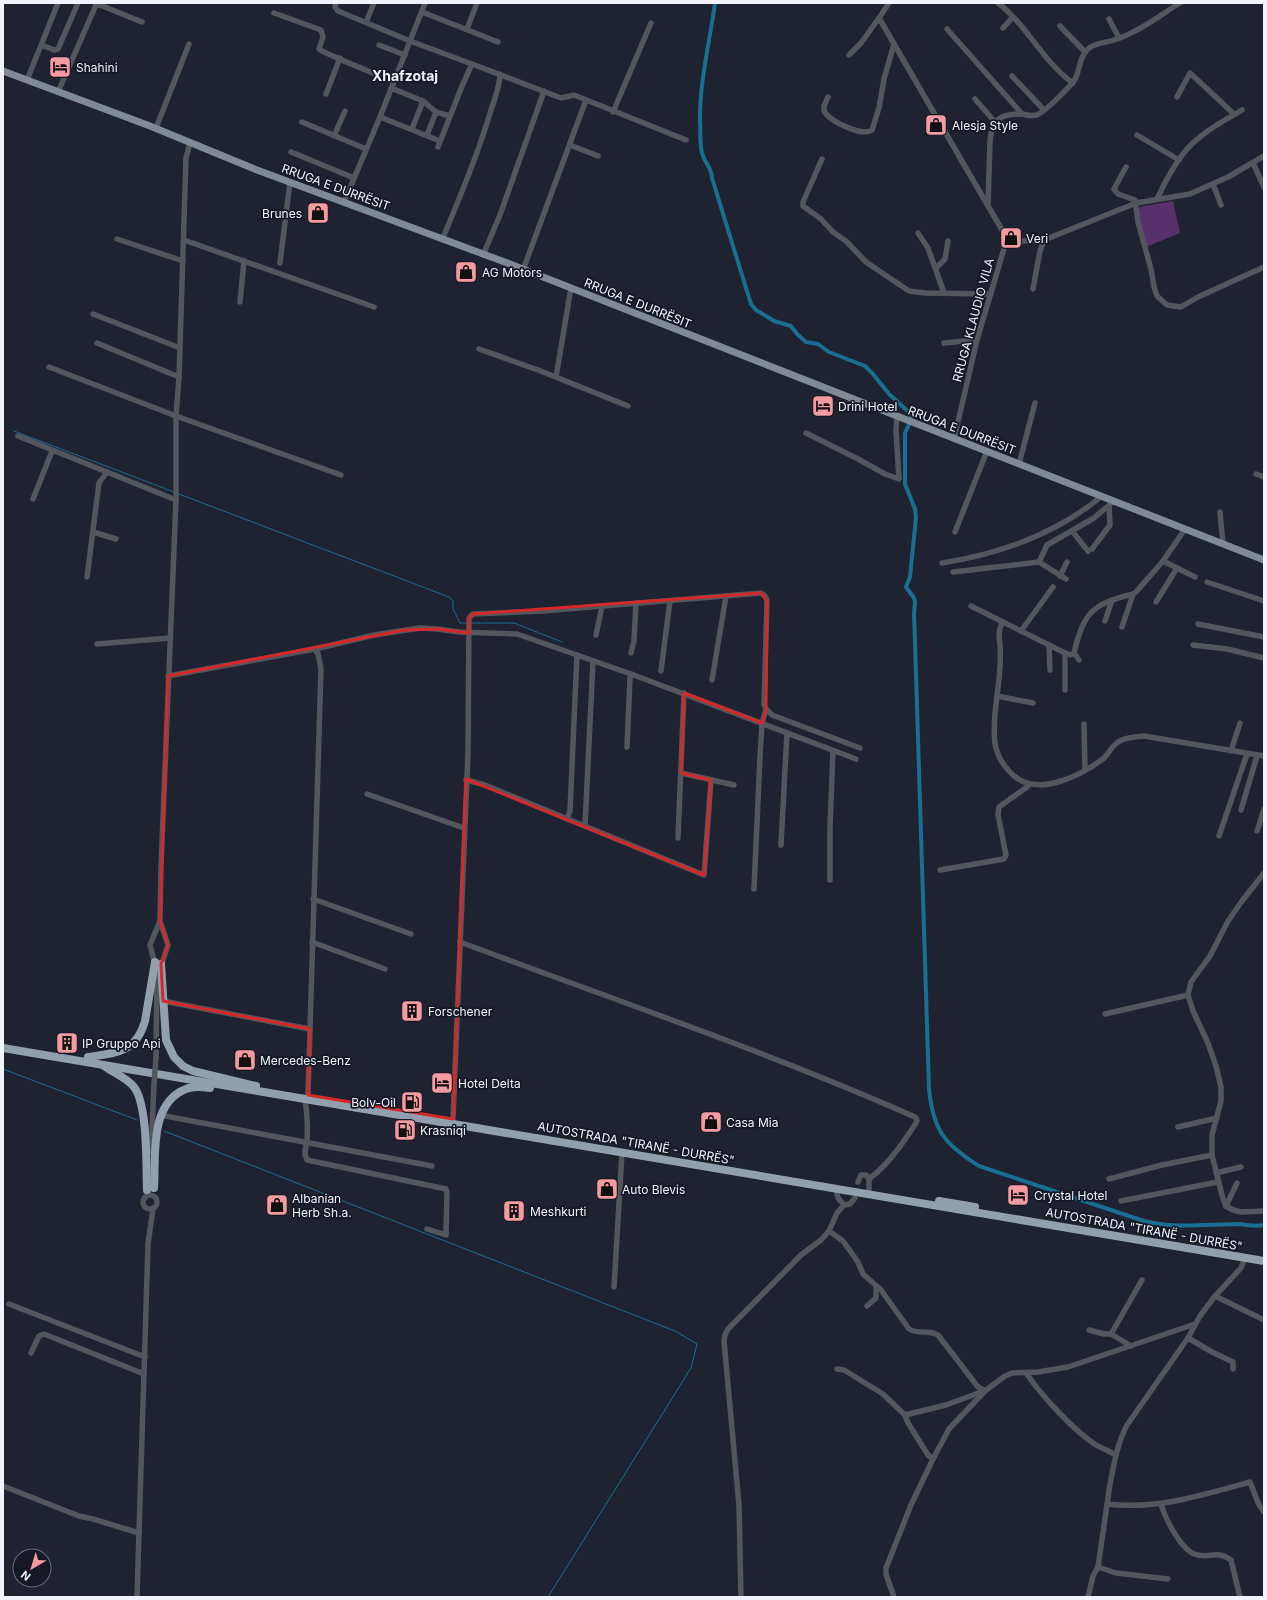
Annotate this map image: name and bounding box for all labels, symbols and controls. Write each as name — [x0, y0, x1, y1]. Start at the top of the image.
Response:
hotel icon: Shahini — [47, 54, 73, 80]
place label: Shahini — [76, 60, 118, 75]
district label: Xhafzotaj — [372, 67, 438, 84]
shop icon: Alesja Style — [923, 112, 949, 138]
place label: Alesja Style — [952, 118, 1018, 133]
street label: RRUGA E DURRËSIT — [280, 160, 392, 214]
shop icon: Brunes — [305, 200, 331, 226]
place label: Brunes — [262, 206, 302, 221]
shop icon: Veri — [998, 225, 1024, 251]
place label: Veri — [1026, 231, 1048, 246]
street label: RRUGA KLAUDIO VILA — [949, 256, 997, 384]
shop icon: AG Motors — [453, 259, 479, 285]
place label: AG Motors — [482, 265, 542, 280]
street label: RRUGA E DURRËSIT — [582, 275, 694, 331]
hotel icon: Drini Hotel — [810, 393, 836, 419]
place label: Drini Hotel — [838, 399, 897, 414]
street label: RRUGA E DURRËSIT — [906, 403, 1018, 458]
building icon: Forschener — [399, 998, 425, 1024]
place label: Forschener — [428, 1004, 493, 1019]
building icon: IP Gruppo Api — [54, 1030, 80, 1056]
place label: IP Gruppo Api — [82, 1036, 161, 1051]
shop icon: Mercedes-Benz — [232, 1047, 258, 1073]
place label: Mercedes-Benz — [260, 1053, 351, 1068]
hotel icon: Hotel Delta — [429, 1070, 455, 1096]
place label: Hotel Delta — [458, 1076, 521, 1091]
fuel station icon: Bolv-Oil — [399, 1089, 425, 1115]
place label: Bolv-Oil — [351, 1095, 396, 1110]
shop icon: Casa Mia — [698, 1109, 724, 1135]
place label: Casa Mia — [726, 1115, 778, 1130]
fuel station icon: Krasniqi — [392, 1117, 418, 1143]
street label: AUTOSTRADA "TIRANË - DURRËS" — [536, 1118, 736, 1168]
place label: Krasniqi — [420, 1123, 466, 1138]
shop icon: Auto Blevis — [594, 1176, 620, 1202]
place label: Auto Blevis — [622, 1182, 685, 1197]
hotel icon: Crystal Hotel — [1005, 1182, 1031, 1208]
place label: Crystal Hotel — [1034, 1188, 1107, 1203]
place label: Albanian Herb Sh.a. — [292, 1191, 352, 1220]
shop icon: Albanian Herb Sh.a. — [264, 1192, 290, 1218]
building icon: Meshkurti — [501, 1198, 527, 1224]
place label: Meshkurti — [530, 1204, 587, 1219]
street label: AUTOSTRADA "TIRANË - DURRËS" — [1044, 1204, 1244, 1254]
north arrow — [12, 1548, 52, 1588]
text: N — [18, 1568, 33, 1584]

